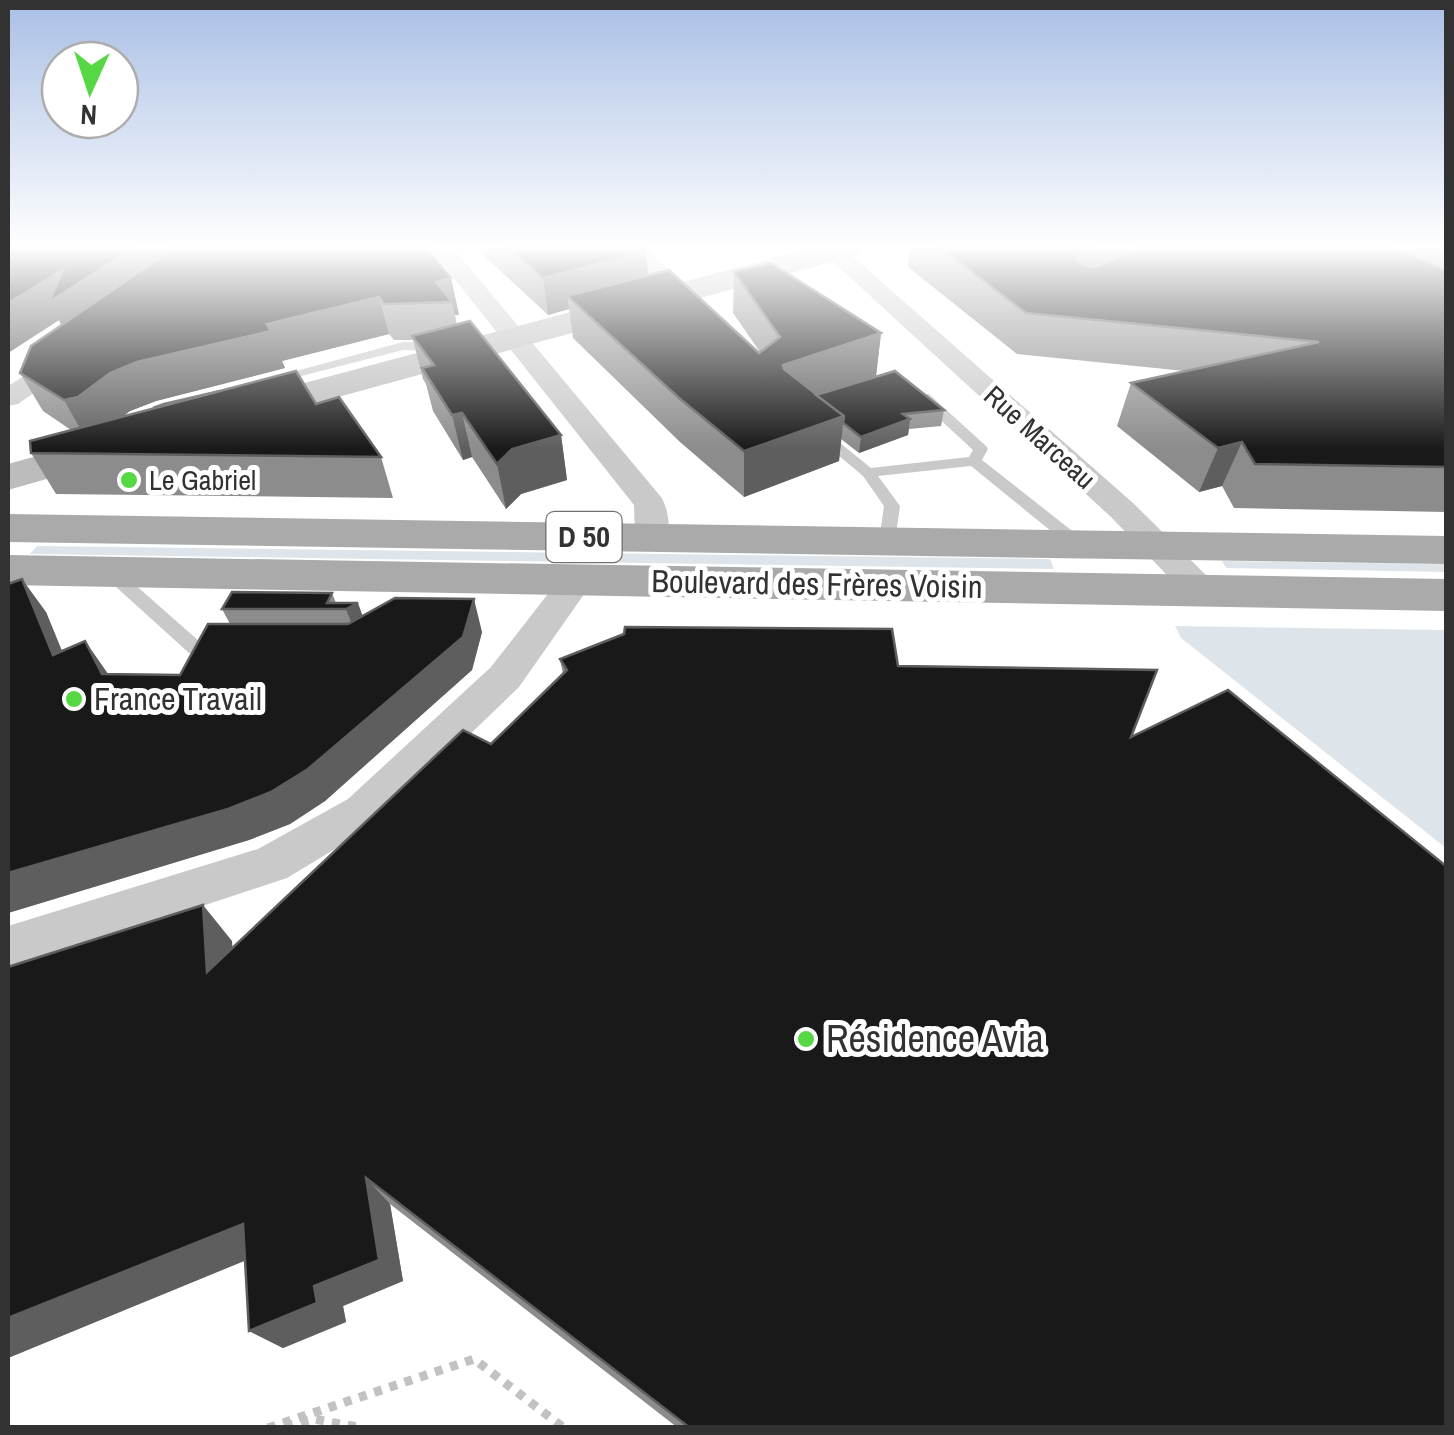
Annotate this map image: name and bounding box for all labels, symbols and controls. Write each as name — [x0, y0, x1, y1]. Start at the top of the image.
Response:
north arrow — [40, 40, 140, 140]
text: N — [79, 96, 98, 134]
street label: Rue Marceau — [976, 377, 1104, 497]
place label: Le Gabriel — [149, 461, 256, 499]
marker: Le Gabriel — [118, 469, 140, 491]
road number: D 50 — [546, 512, 622, 562]
street label: Boulevard des Frères Voisin — [651, 559, 983, 608]
place label: France Travail — [94, 677, 262, 720]
marker: France Travail — [63, 688, 85, 710]
place label: Résidence Avia — [826, 1013, 1044, 1064]
marker: Résidence Avia — [795, 1028, 817, 1050]

